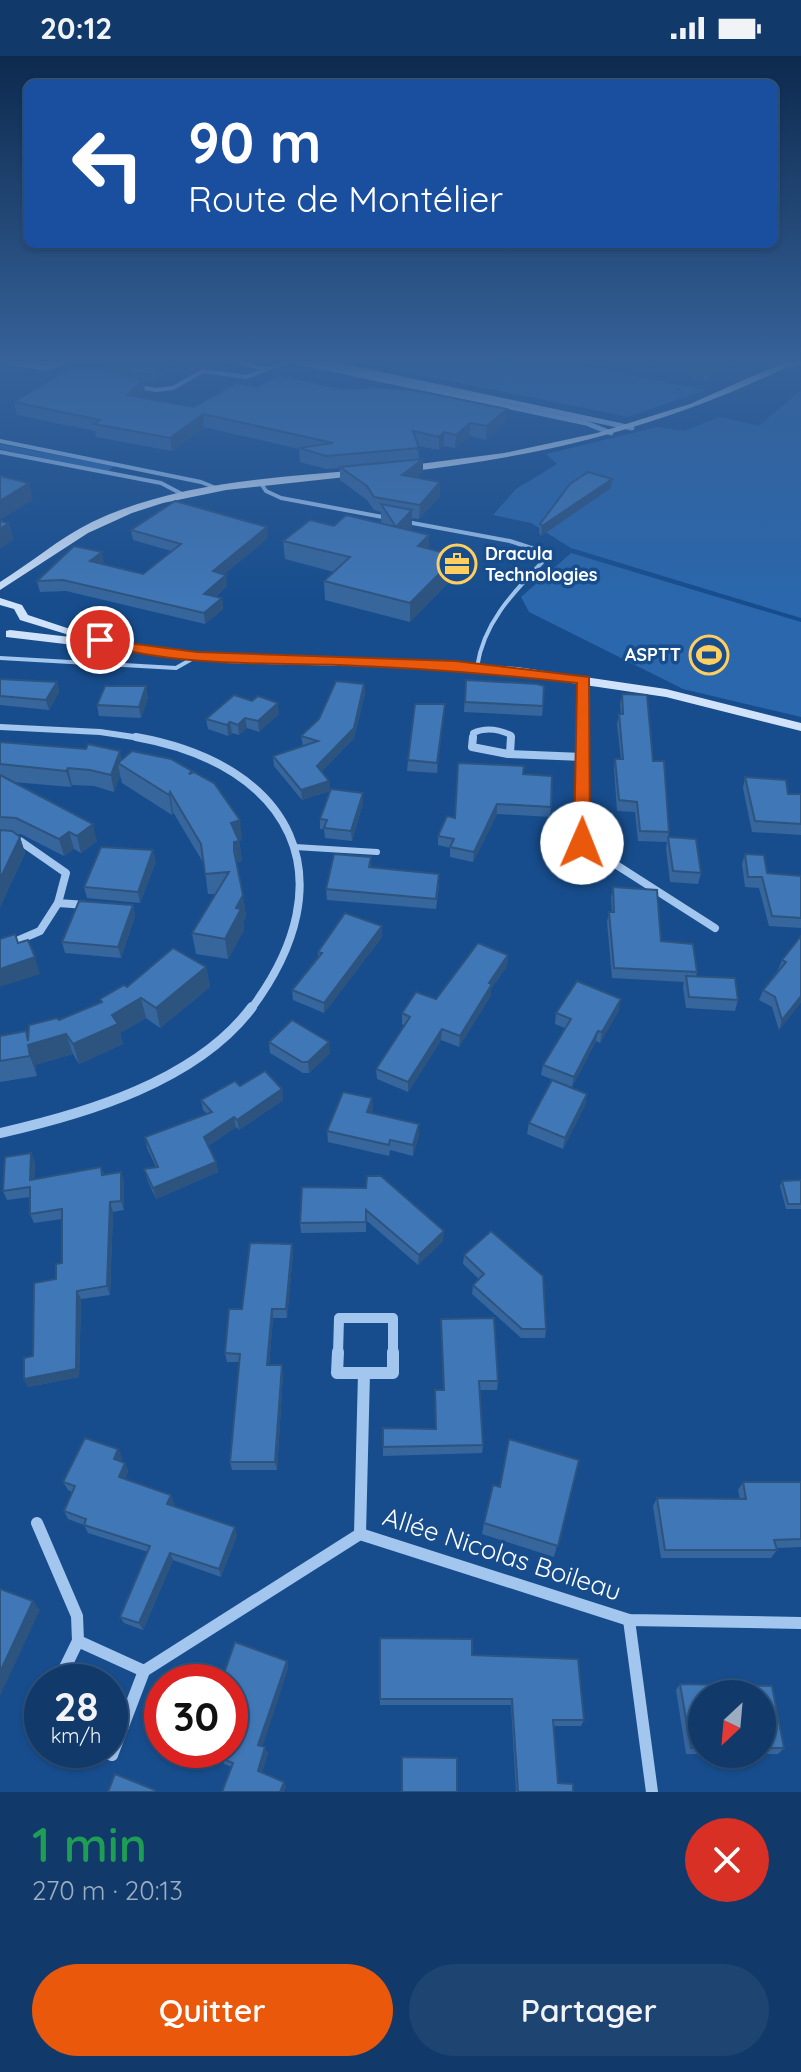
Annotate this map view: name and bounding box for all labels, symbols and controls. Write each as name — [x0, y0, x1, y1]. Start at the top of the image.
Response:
text: 20:12 — [40, 9, 112, 47]
text: 90 m — [188, 107, 322, 177]
icon: left — [56, 112, 160, 216]
text: Route de Montélier — [188, 176, 503, 221]
place label: Dracula Technologies — [485, 542, 598, 586]
office icon: Dracula Technologies — [436, 543, 478, 585]
pin — [66, 606, 134, 674]
icon: arrive — [78, 618, 122, 662]
sports icon: ASPTT — [688, 634, 730, 676]
place label: ASPTT — [625, 643, 681, 666]
position arrow — [540, 801, 624, 885]
street label: Allée Nicolas Boileau — [379, 1499, 626, 1608]
speed limit sign: 30 — [144, 1664, 248, 1768]
north arrow — [688, 1680, 776, 1768]
map controls — [688, 1680, 776, 1768]
text: 28 — [54, 1681, 98, 1731]
text: km/h — [51, 1723, 101, 1748]
text: 1 min — [32, 1814, 147, 1874]
button: close — [685, 1818, 769, 1902]
text: 270 m · 20:13 — [32, 1874, 183, 1907]
button: Quitter — [32, 1964, 393, 2056]
button: Partager — [409, 1964, 769, 2056]

